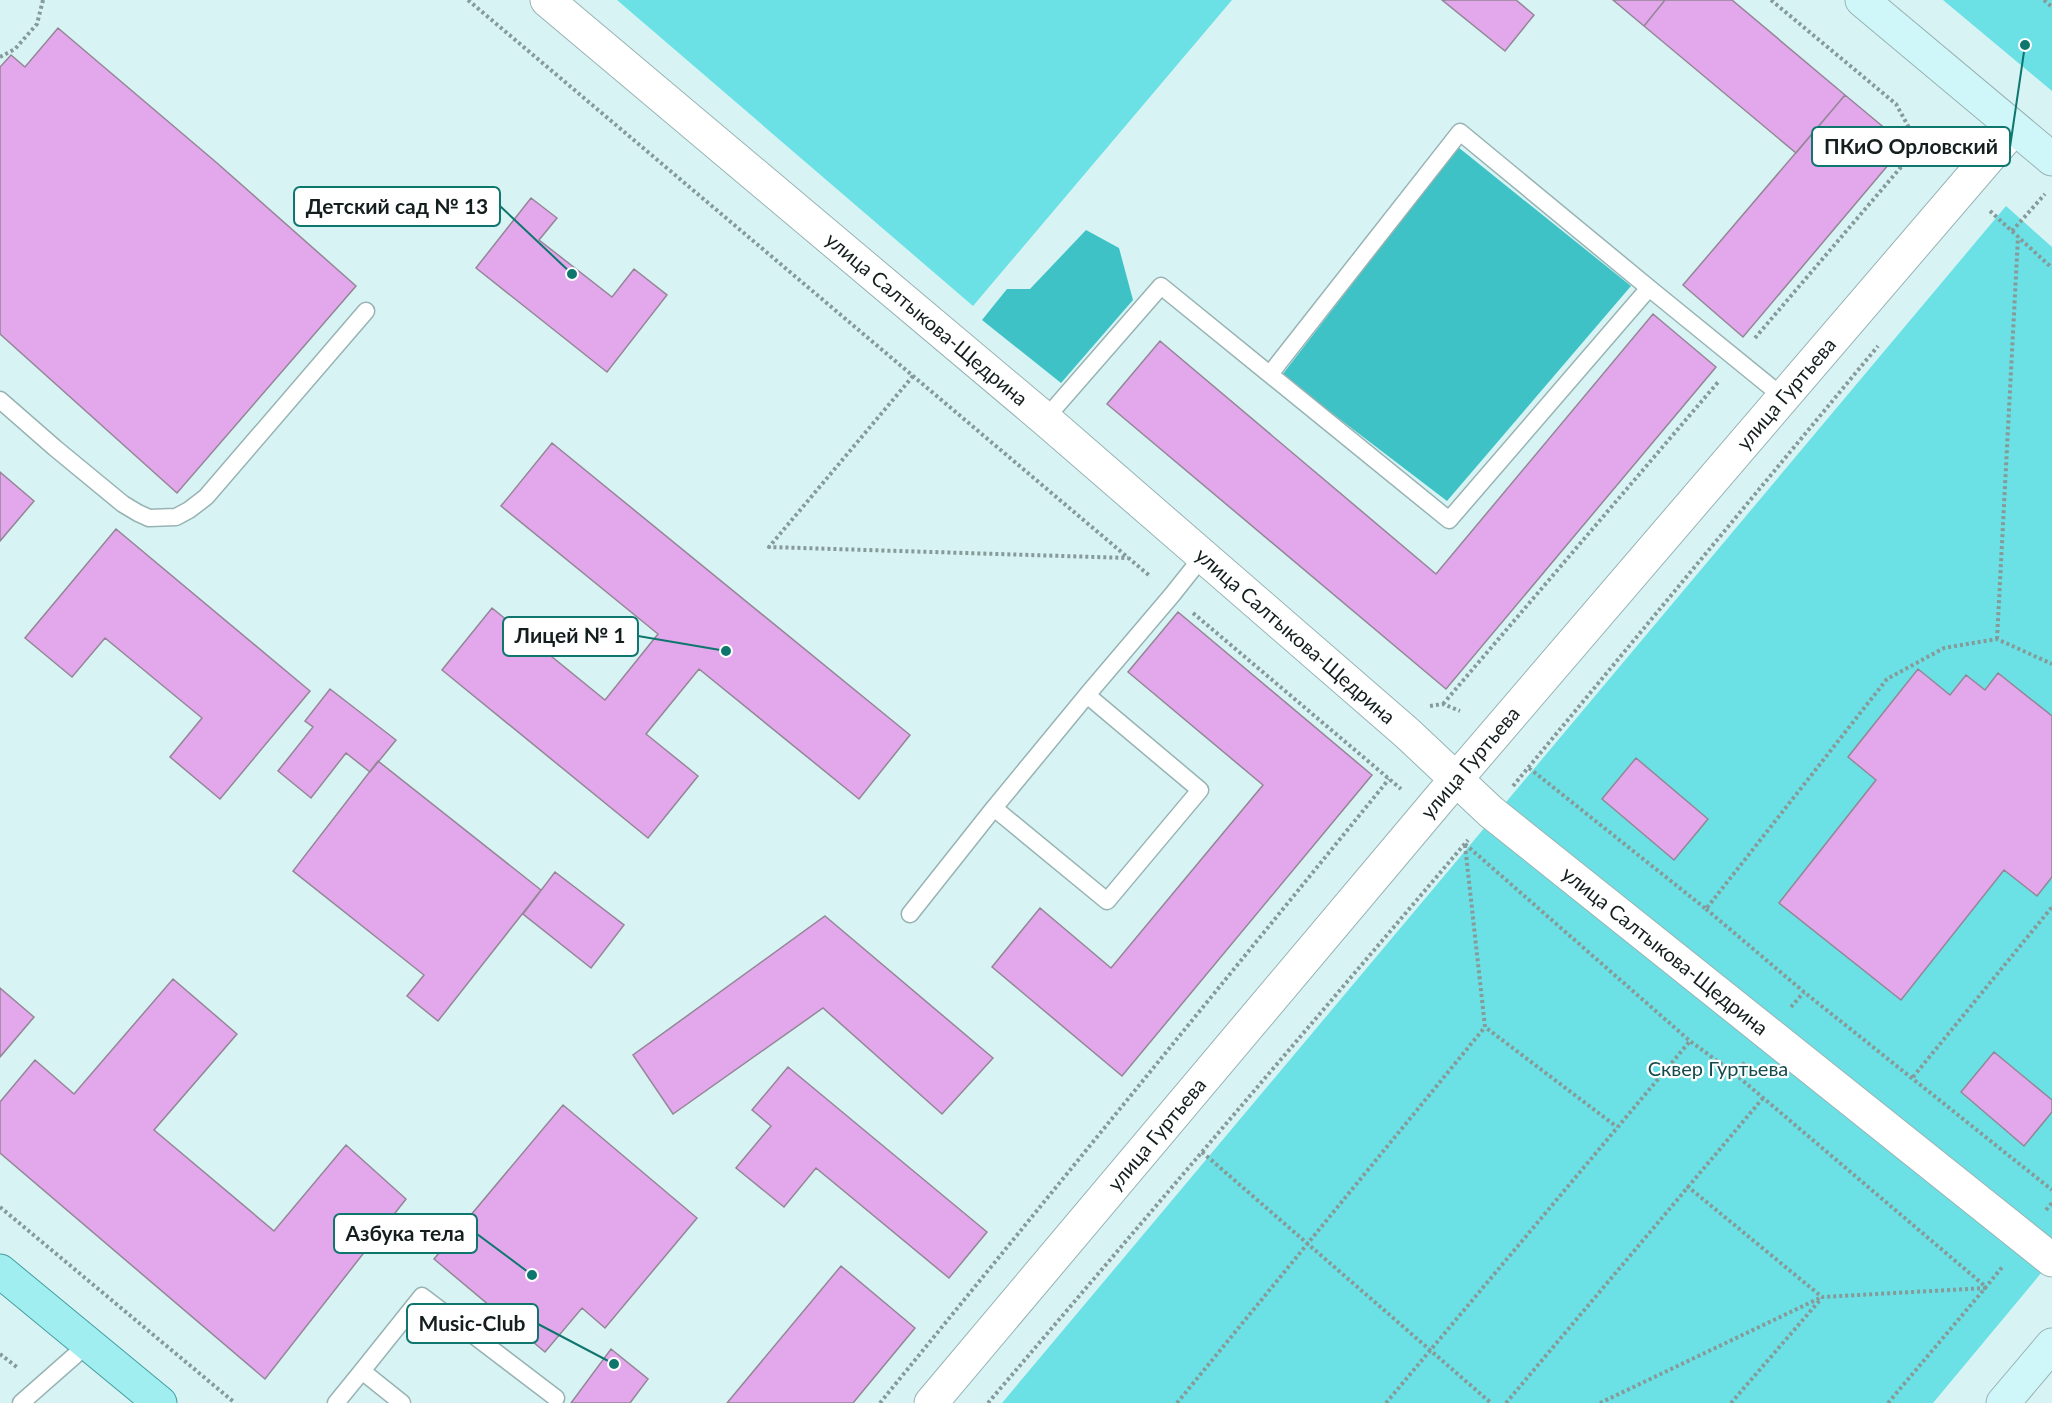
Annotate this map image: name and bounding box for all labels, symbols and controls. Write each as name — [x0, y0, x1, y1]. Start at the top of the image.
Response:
callout: ПКиО Орловский — [1812, 127, 2010, 166]
text: ПКиО Орловский — [1824, 133, 1998, 158]
callout: Детский сад № 13 — [294, 187, 500, 226]
text: Детский сад № 13 — [306, 193, 488, 218]
street label: улица Салтыкова-Щедрина — [821, 227, 1033, 410]
street label: улица Гуртьева — [1731, 332, 1840, 454]
street label: улица Салтыкова-Щедрина — [1191, 542, 1401, 728]
callout: Лицей № 1 — [503, 617, 638, 656]
text: Лицей № 1 — [513, 622, 626, 647]
street label: улица Гуртьева — [1415, 701, 1524, 823]
street label: улица Салтыкова-Щедрина — [1558, 861, 1773, 1040]
park label: Сквер Гуртьева — [1648, 1056, 1788, 1080]
street label: улица Гуртьева — [1102, 1072, 1210, 1195]
callout: Азбука тела — [334, 1214, 477, 1253]
text: Азбука тела — [344, 1220, 465, 1245]
callout: Music-Club — [407, 1304, 538, 1343]
text: Music-Club — [419, 1310, 525, 1335]

